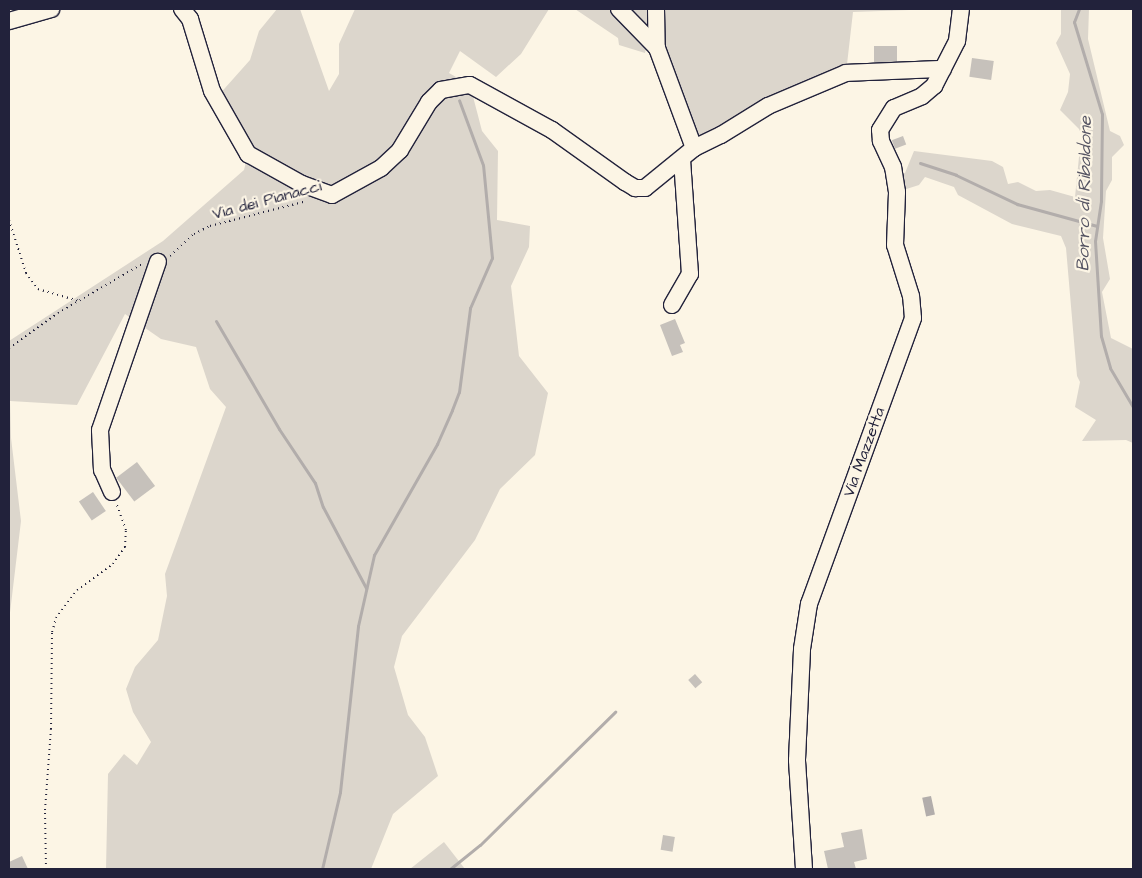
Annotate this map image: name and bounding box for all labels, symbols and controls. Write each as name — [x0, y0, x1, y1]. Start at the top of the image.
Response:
water label: Borro di Ribaldone — [1073, 116, 1097, 272]
street label: Via dei Pianacci — [210, 176, 324, 224]
street label: Via Mazzetta — [839, 405, 889, 499]

